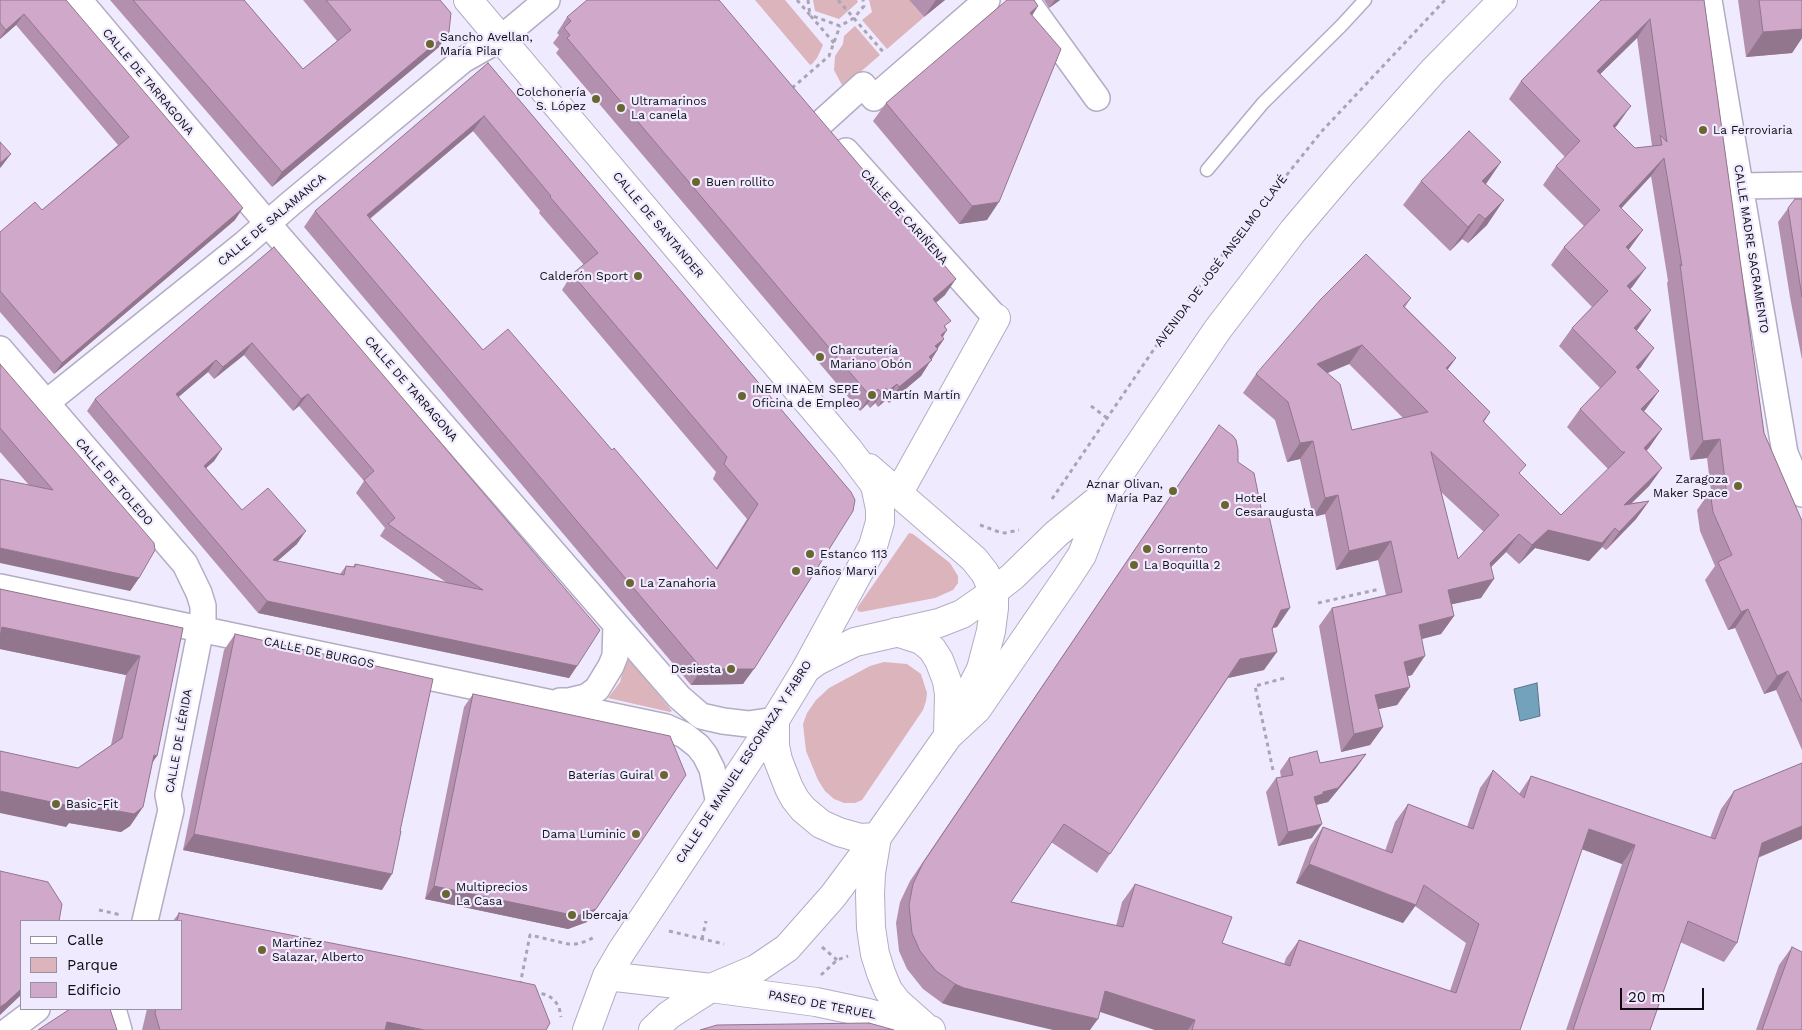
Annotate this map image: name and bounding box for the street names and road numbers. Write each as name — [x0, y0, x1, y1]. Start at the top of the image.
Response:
street label: CALLE DE TARRAGONA — [99, 26, 197, 138]
street label: CALLE MADRE SACRAMENTO — [1731, 164, 1771, 334]
street label: CALLE DE CARIÑENA — [857, 166, 951, 268]
street label: CALLE DE SANTANDER — [609, 169, 707, 281]
street label: CALLE DE SALAMANCA — [215, 171, 329, 269]
street label: AVENIDA DE JOSÉ ANSELMO CLAVÉ — [1152, 172, 1290, 350]
street label: CALLE DE TARRAGONA — [361, 333, 461, 445]
street label: CALLE DE TOLEDO — [72, 435, 156, 529]
street label: CALLE DE BURGOS — [263, 634, 375, 672]
street label: CALLE DE MANUEL ESCORIAZA Y FABRO — [673, 658, 815, 866]
street label: CALLE DE LÉRIDA — [163, 688, 195, 794]
street label: PASEO DE TERUEL — [767, 987, 877, 1023]

